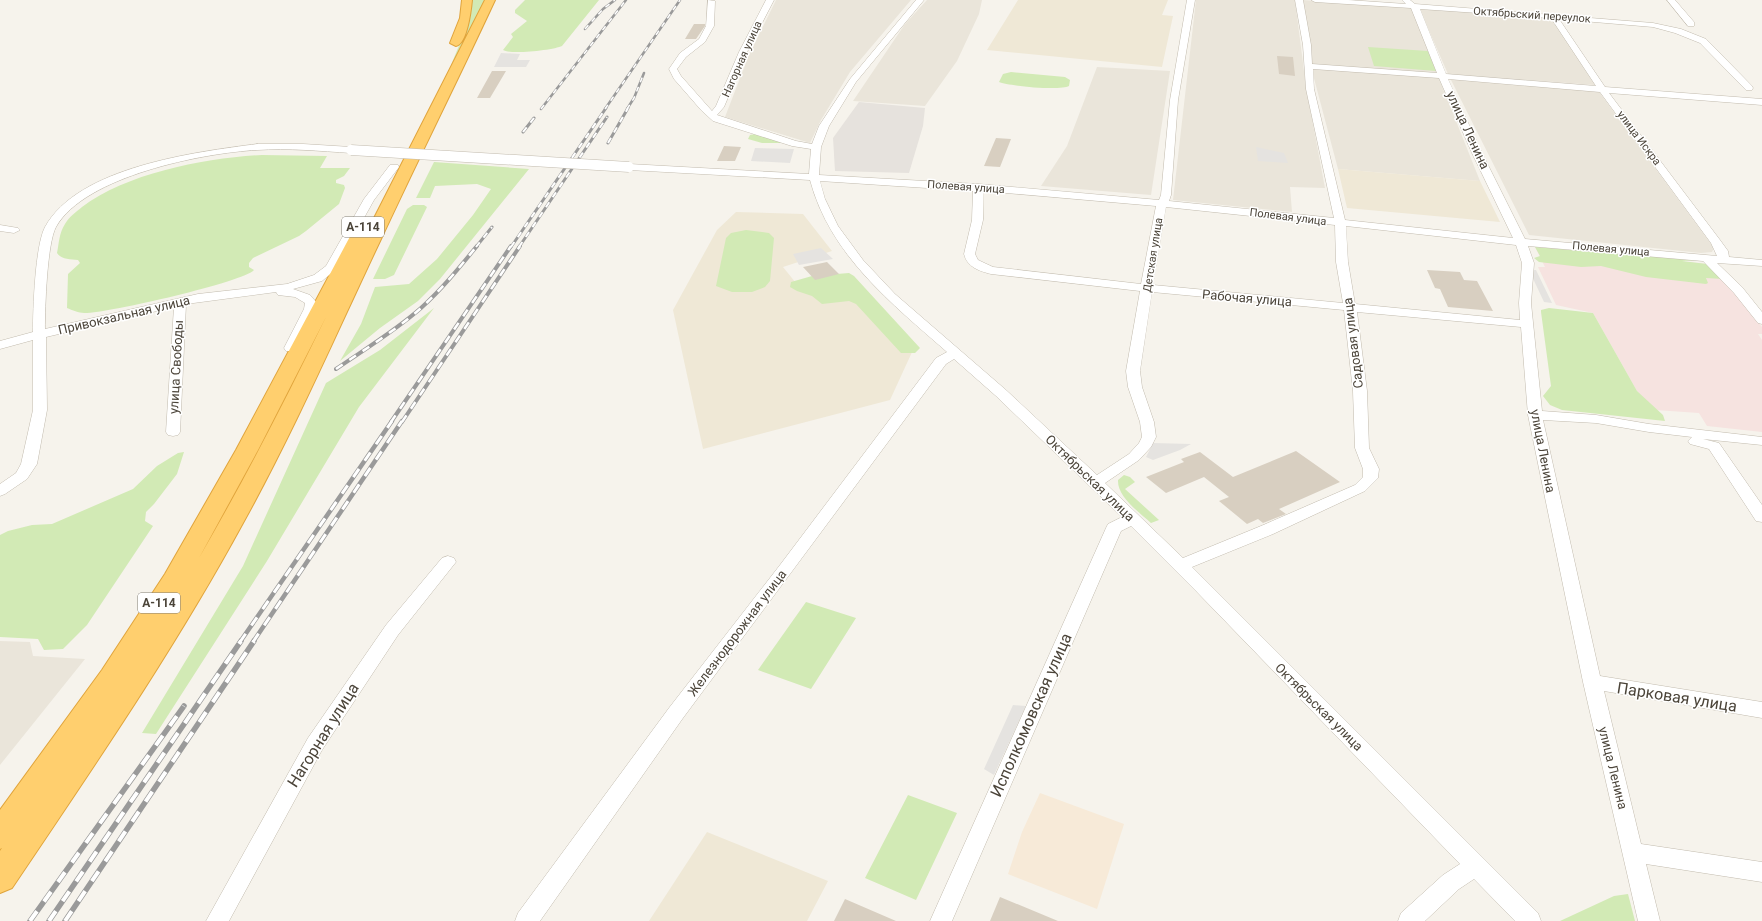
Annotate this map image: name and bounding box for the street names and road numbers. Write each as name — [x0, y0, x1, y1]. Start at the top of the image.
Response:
street label: Октябрьский переулок — [1473, 4, 1591, 26]
street label: Нагорная улица — [719, 19, 765, 99]
street label: улица Ленина — [1443, 89, 1493, 171]
street label: улица Искра — [1614, 108, 1664, 168]
street label: Полевая улица — [927, 178, 1005, 196]
street label: Полевая улица — [1249, 206, 1327, 228]
road number: А-114 — [342, 217, 384, 237]
street label: Детская улица — [1141, 217, 1165, 293]
street label: Полевая улица — [1572, 239, 1650, 259]
street label: Рабочая улица — [1202, 287, 1292, 309]
street label: Привокзальная улица — [57, 293, 191, 337]
street label: Садовая улица — [1340, 297, 1366, 389]
street label: улица Свободы — [166, 320, 186, 414]
street label: улица Ленина — [1528, 408, 1558, 494]
street label: Октябрьская улица — [1042, 432, 1138, 524]
street label: Железнодорожная улица — [685, 567, 789, 699]
road number: А-114 — [138, 593, 180, 613]
street label: Исполкомовская улица — [986, 630, 1076, 800]
street label: Октябрьская улица — [1272, 660, 1366, 754]
street label: Парковая улица — [1616, 678, 1738, 716]
street label: Нагорная улица — [283, 679, 363, 791]
street label: улица Ленина — [1595, 725, 1631, 811]

